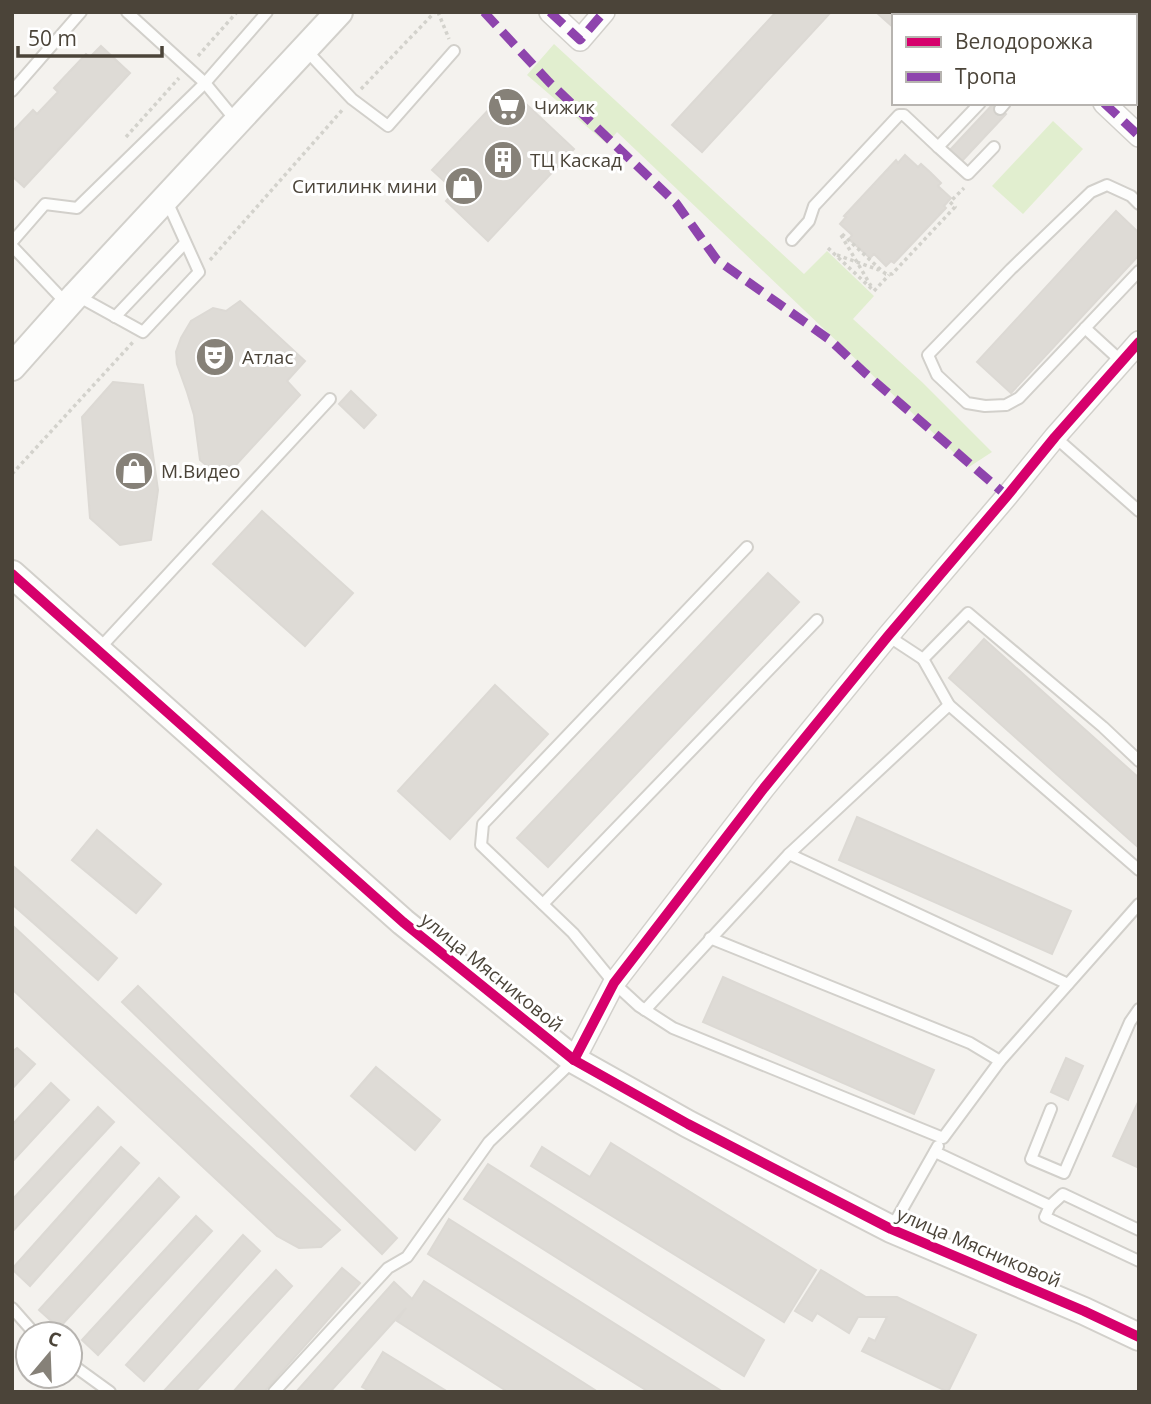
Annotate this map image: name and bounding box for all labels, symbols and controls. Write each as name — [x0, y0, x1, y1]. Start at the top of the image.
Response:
scale bar — [18, 14, 161, 58]
legend — [892, 14, 1137, 105]
text: 50 m — [28, 24, 77, 52]
text: Велодорожка — [955, 27, 1093, 55]
text: Тропа — [955, 62, 1017, 90]
supermarket icon: Чижик — [486, 86, 528, 128]
place label: Чижик — [534, 94, 595, 120]
building icon: ТЦ Каскад — [482, 139, 524, 181]
place label: ТЦ Каскад — [530, 147, 622, 173]
shop icon: Ситилинк мини — [443, 165, 485, 207]
place label: Ситилинк мини — [292, 173, 437, 199]
theatre icon: Атлас — [194, 336, 236, 378]
place label: Атлас — [242, 344, 294, 370]
shop icon: М.Видео — [113, 450, 155, 492]
place label: М.Видео — [161, 458, 240, 484]
street label: улица Мясниковой — [415, 906, 569, 1038]
street label: улица Мясниковой — [893, 1201, 1065, 1293]
north arrow — [14, 1320, 84, 1390]
text: С — [45, 1325, 64, 1353]

